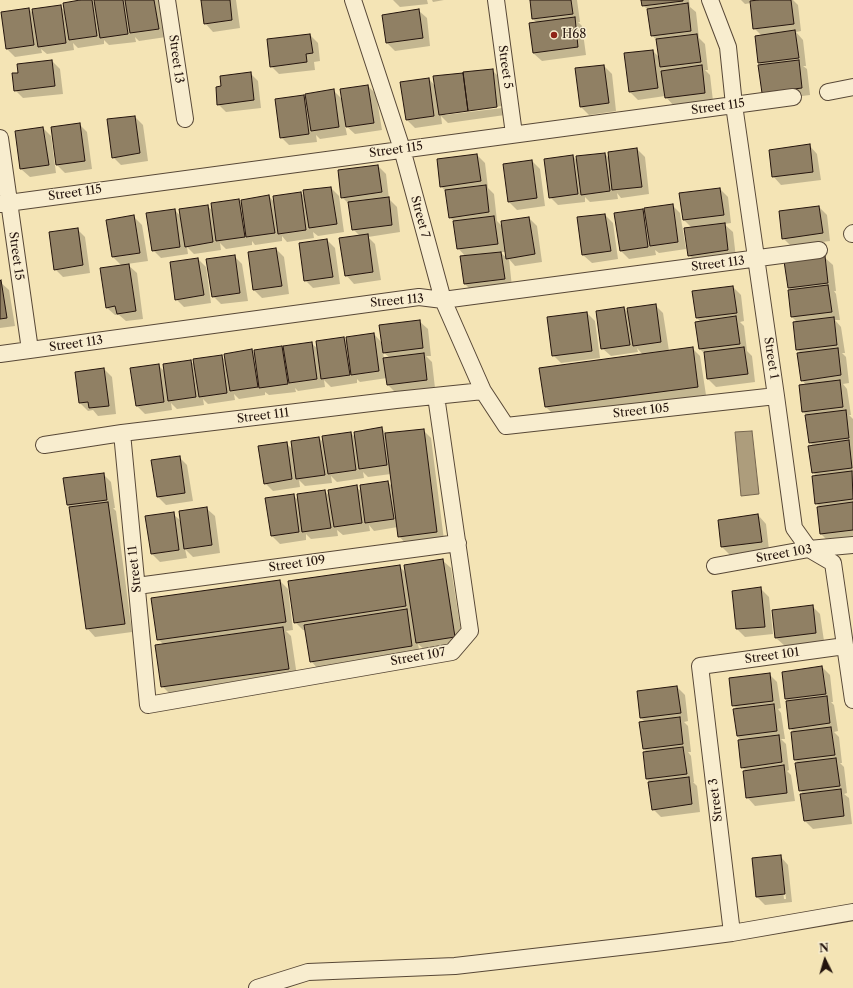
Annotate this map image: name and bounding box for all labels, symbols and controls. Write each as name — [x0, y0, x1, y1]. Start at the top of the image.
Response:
place label: H68 — [562, 28, 586, 42]
marker: H68 — [549, 30, 559, 40]
street label: Street 13 — [165, 34, 187, 84]
street label: Street 5 — [495, 44, 515, 90]
street label: Street 115 — [690, 96, 746, 118]
street label: Street 115 — [368, 139, 424, 161]
street label: Street 115 — [47, 182, 103, 204]
street label: Street 7 — [407, 194, 433, 240]
street label: Street 15 — [5, 231, 27, 281]
street label: Street 113 — [690, 254, 746, 274]
street label: Street 113 — [370, 291, 424, 311]
street label: Street 113 — [48, 333, 104, 355]
street label: Street 1 — [761, 336, 781, 380]
street label: Street 105 — [612, 401, 670, 421]
street label: Street 111 — [236, 406, 290, 426]
street label: Street 103 — [755, 542, 813, 566]
street label: Street 11 — [125, 545, 145, 593]
street label: Street 109 — [268, 553, 326, 575]
street label: Street 107 — [389, 645, 447, 669]
street label: Street 101 — [744, 645, 800, 667]
street label: Street 3 — [706, 777, 726, 823]
north arrow — [805, 940, 845, 980]
text: N — [819, 941, 829, 955]

